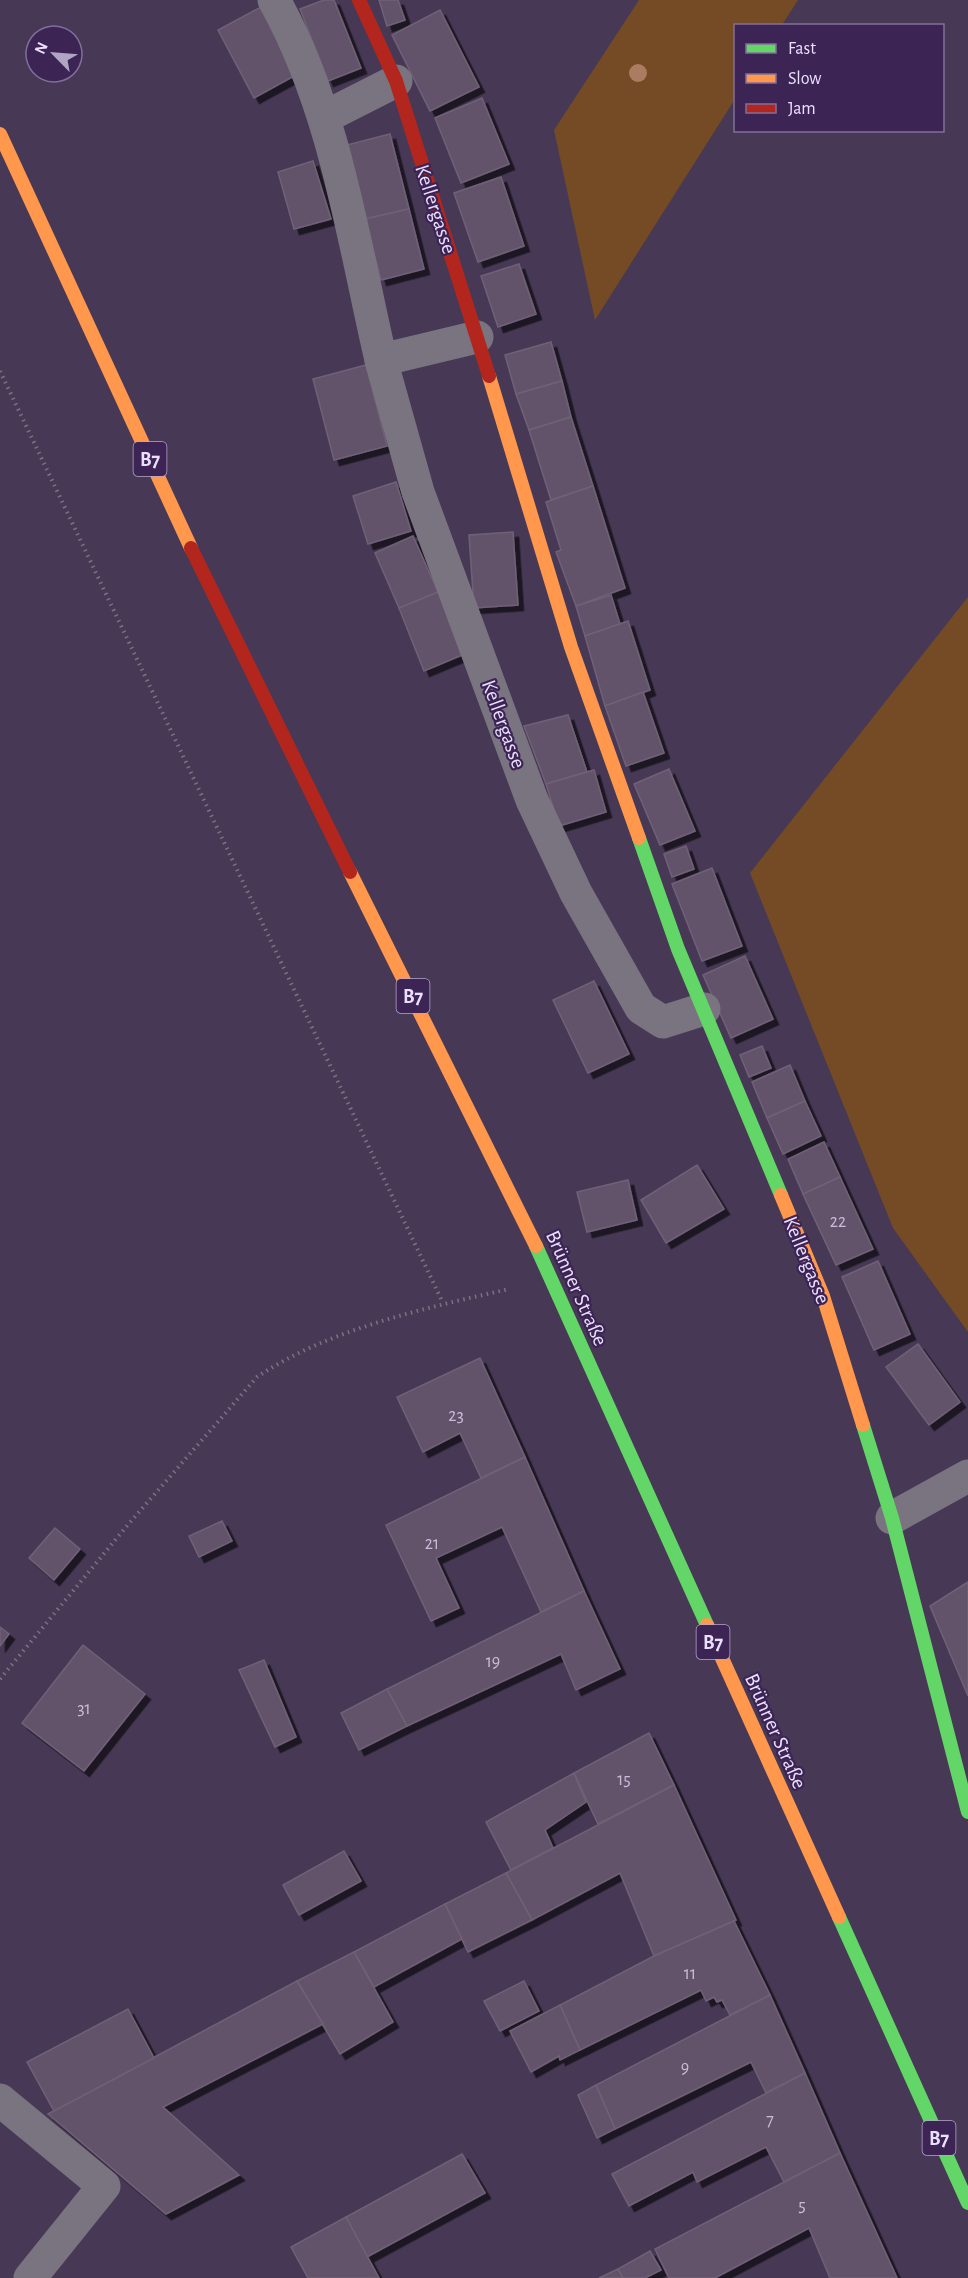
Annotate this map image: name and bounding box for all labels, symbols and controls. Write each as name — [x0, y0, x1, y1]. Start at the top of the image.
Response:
north arrow — [24, 24, 84, 84]
legend — [734, 24, 944, 132]
text: N — [32, 40, 51, 57]
text: Fast — [788, 40, 816, 58]
text: Slow — [788, 70, 821, 88]
text: Jam — [788, 100, 816, 118]
street label: Kellergasse — [411, 162, 460, 256]
road number: B7 — [134, 442, 166, 476]
street label: Kellergasse — [478, 677, 529, 771]
road number: B7 — [396, 979, 430, 1013]
street label: Kellergasse — [779, 1213, 834, 1307]
house number: 22 — [830, 1213, 846, 1231]
street label: Brünner Straße — [542, 1227, 611, 1349]
house number: 23 — [448, 1407, 464, 1425]
house number: 21 — [425, 1535, 439, 1553]
road number: B7 — [696, 1625, 730, 1659]
house number: 19 — [486, 1653, 500, 1671]
street label: Brünner Straße — [741, 1670, 810, 1792]
house number: 31 — [77, 1700, 91, 1718]
house number: 15 — [617, 1771, 631, 1789]
house number: 11 — [684, 1965, 696, 1983]
house number: 9 — [681, 2059, 689, 2077]
house number: 7 — [766, 2112, 774, 2130]
road number: B7 — [922, 2121, 956, 2155]
house number: 5 — [798, 2197, 806, 2215]

